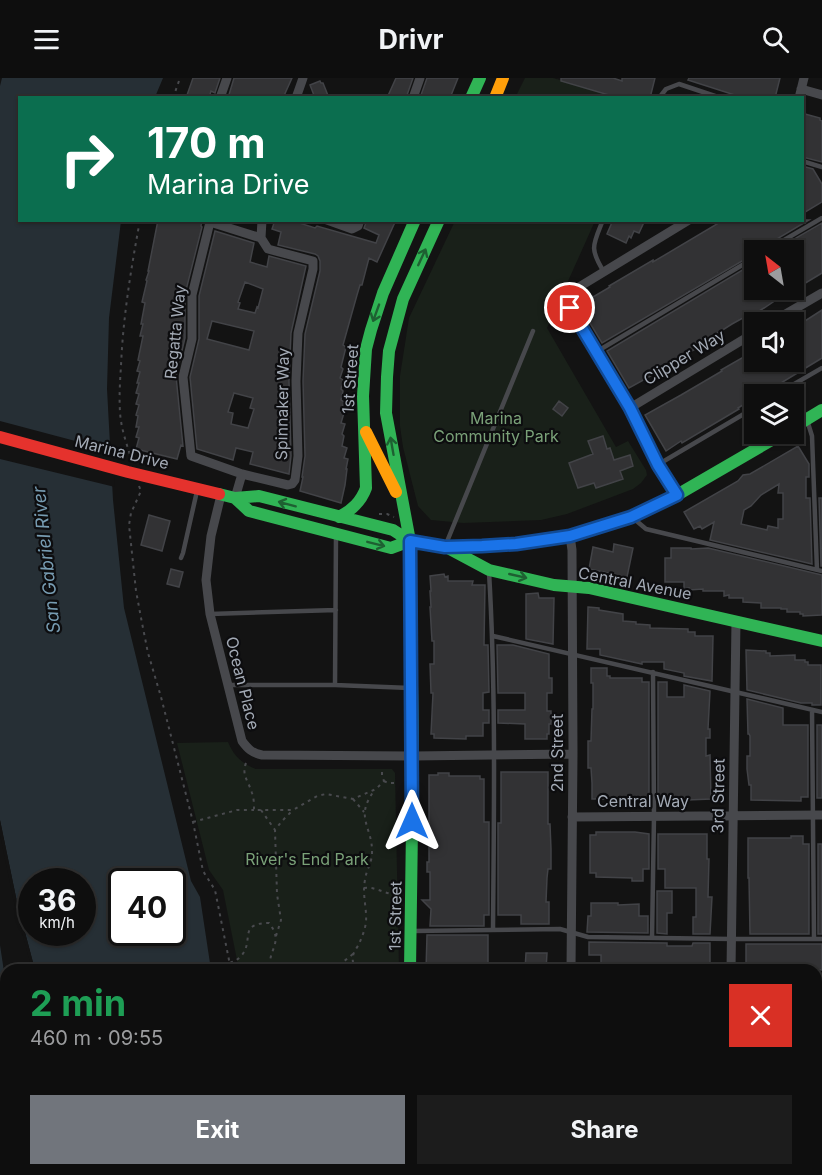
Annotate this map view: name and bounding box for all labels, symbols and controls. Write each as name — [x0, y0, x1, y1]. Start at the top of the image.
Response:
icon: menu — [30, 23, 63, 56]
text: Drivr — [378, 23, 444, 56]
icon: search — [759, 23, 792, 56]
text: 170 m — [147, 117, 265, 168]
icon: right — [48, 120, 126, 198]
text: Marina Drive — [147, 168, 309, 201]
north arrow — [744, 240, 804, 300]
map controls — [744, 240, 804, 444]
one-way arrow — [416, 248, 428, 266]
pin — [544, 282, 595, 333]
street label: Regatta Way — [160, 284, 190, 380]
icon: arrive — [553, 291, 586, 324]
one-way arrow — [370, 303, 381, 322]
button: sound — [744, 312, 804, 372]
street label: Clipper Way — [640, 325, 728, 389]
street label: 1st Street — [338, 343, 362, 415]
street label: Spinnaker Way — [271, 347, 293, 461]
button: layers — [744, 384, 804, 444]
park label: Marina Community Park — [433, 408, 559, 446]
street label: Marina Drive — [73, 431, 171, 473]
one-way arrow — [386, 436, 397, 456]
water label: San Gabriel River — [28, 484, 64, 635]
one-way arrow — [278, 497, 297, 509]
one-way arrow — [366, 539, 385, 550]
street label: Central Avenue — [577, 562, 693, 604]
one-way arrow — [509, 571, 528, 583]
street label: Ocean Place — [222, 634, 264, 732]
street label: 2nd Street — [547, 714, 567, 792]
street label: 3rd Street — [707, 758, 729, 834]
position arrow — [380, 789, 444, 853]
street label: Central Way — [597, 791, 689, 811]
park label: River's End Park — [245, 849, 369, 869]
speed limit sign: 40 — [108, 868, 186, 946]
street label: 1st Street — [384, 881, 406, 951]
text: 36 — [38, 882, 76, 918]
text: km/h — [39, 913, 75, 932]
text: 2 min — [30, 981, 126, 1025]
button: close — [729, 984, 792, 1047]
text: 460 m · 09:55 — [30, 1026, 163, 1050]
button: Exit — [30, 1095, 405, 1164]
button: Share — [417, 1095, 792, 1164]

